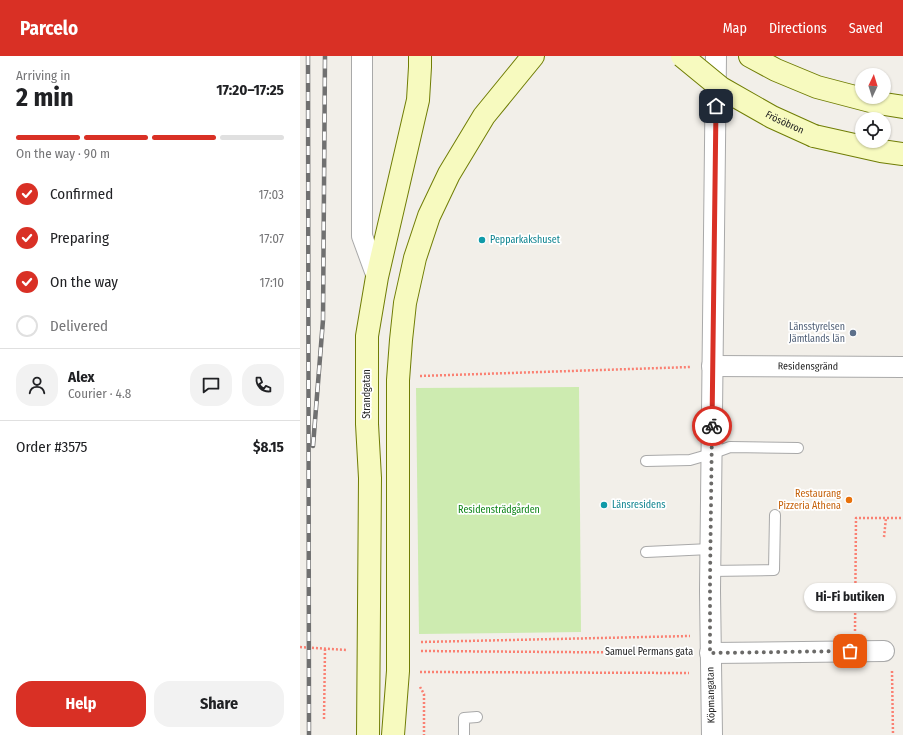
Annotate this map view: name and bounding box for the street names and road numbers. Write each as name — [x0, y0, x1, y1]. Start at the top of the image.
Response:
street label: Frösöbron — [763, 108, 806, 137]
street label: Residensgränd — [778, 360, 838, 373]
street label: Strandgatan — [361, 369, 373, 419]
street label: Samuel Permans gata — [605, 646, 693, 658]
street label: Köpmangatan — [705, 667, 717, 723]

